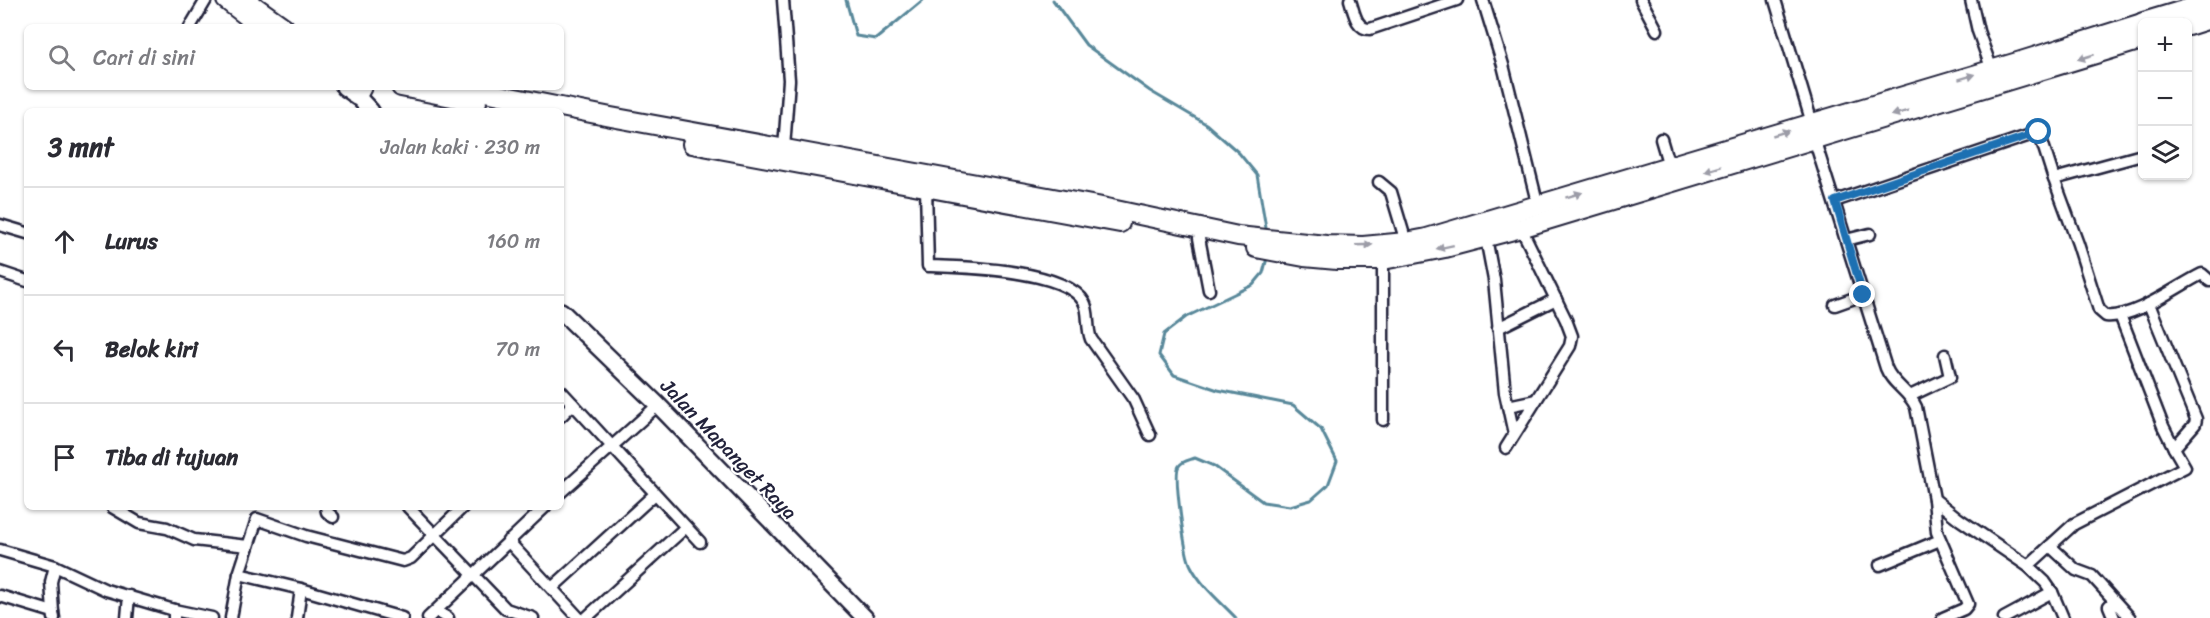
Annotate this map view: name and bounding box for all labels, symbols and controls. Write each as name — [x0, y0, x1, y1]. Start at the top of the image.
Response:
map controls — [2138, 18, 2192, 180]
button: + — [2138, 18, 2192, 72]
search box — [24, 24, 564, 90]
text: Cari di sini — [93, 38, 195, 77]
icon: search — [45, 41, 78, 74]
one-way arrow — [2077, 53, 2095, 62]
one-way arrow — [1958, 72, 1976, 81]
button: − — [2138, 72, 2192, 126]
one-way arrow — [1891, 109, 1909, 118]
route start — [2025, 118, 2051, 144]
text: 3 mnt — [48, 124, 114, 170]
button: layers — [2138, 126, 2192, 180]
one-way arrow — [1772, 128, 1790, 137]
text: Jalan kaki · 230 m — [381, 130, 540, 165]
one-way arrow — [1704, 165, 1722, 174]
one-way arrow — [1565, 190, 1583, 199]
text: Lurus — [105, 222, 158, 261]
text: 160 m — [487, 224, 540, 259]
icon: ahead — [48, 225, 81, 258]
one-way arrow — [1355, 241, 1374, 250]
one-way arrow — [1436, 243, 1455, 253]
route end — [1849, 281, 1875, 307]
text: Belok kiri — [105, 330, 198, 369]
text: 70 m — [495, 332, 540, 367]
icon: left — [48, 333, 81, 366]
street label: Jalan Mapanget Raya — [651, 370, 806, 528]
text: Tiba di tujuan — [105, 438, 238, 477]
icon: arrive — [48, 441, 81, 474]

